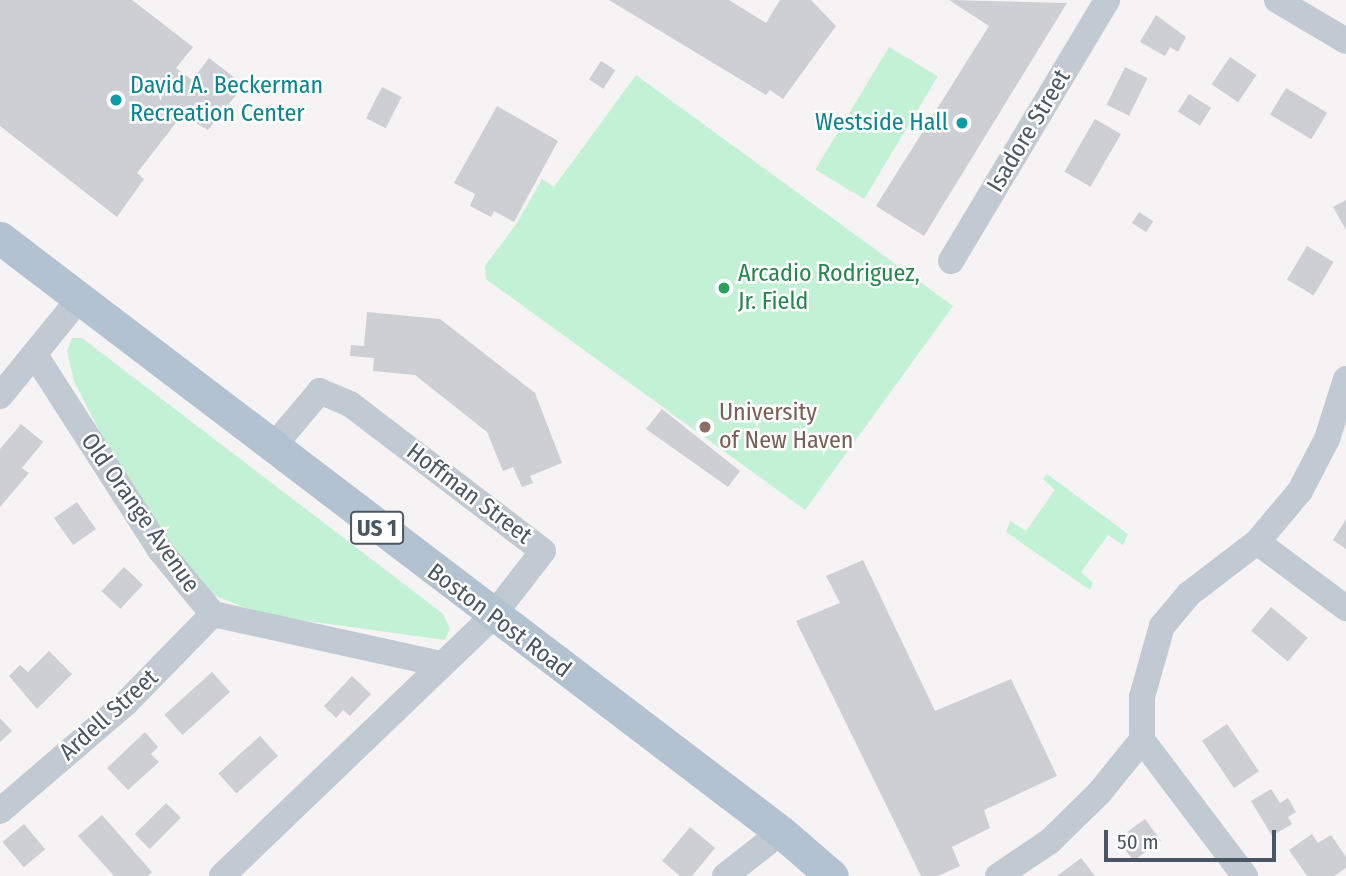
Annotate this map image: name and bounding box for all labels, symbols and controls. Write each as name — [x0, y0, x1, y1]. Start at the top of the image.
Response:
street label: Isadore Street — [981, 65, 1077, 197]
place label: David A. Beckerman Recreation Center — [130, 72, 323, 128]
marker: David A. Beckerman Recreation Center — [108, 92, 124, 108]
place label: Westside Hall — [815, 109, 948, 137]
marker: Westside Hall — [954, 115, 970, 131]
place label: Arcadio Rodriguez, Jr. Field — [738, 260, 920, 316]
marker: Arcadio Rodriguez, Jr. Field — [716, 280, 732, 296]
place label: University of New Haven — [719, 399, 853, 455]
marker: University of New Haven — [697, 419, 713, 435]
street label: Old Orange Avenue — [74, 428, 206, 598]
street label: Hoffman Street — [401, 438, 537, 550]
road number: US 1 — [349, 508, 405, 548]
street label: Boston Post Road — [422, 558, 576, 684]
street label: Ardell Street — [54, 663, 164, 767]
scale bar — [1108, 816, 1280, 860]
text: 50 m — [1117, 829, 1159, 855]

